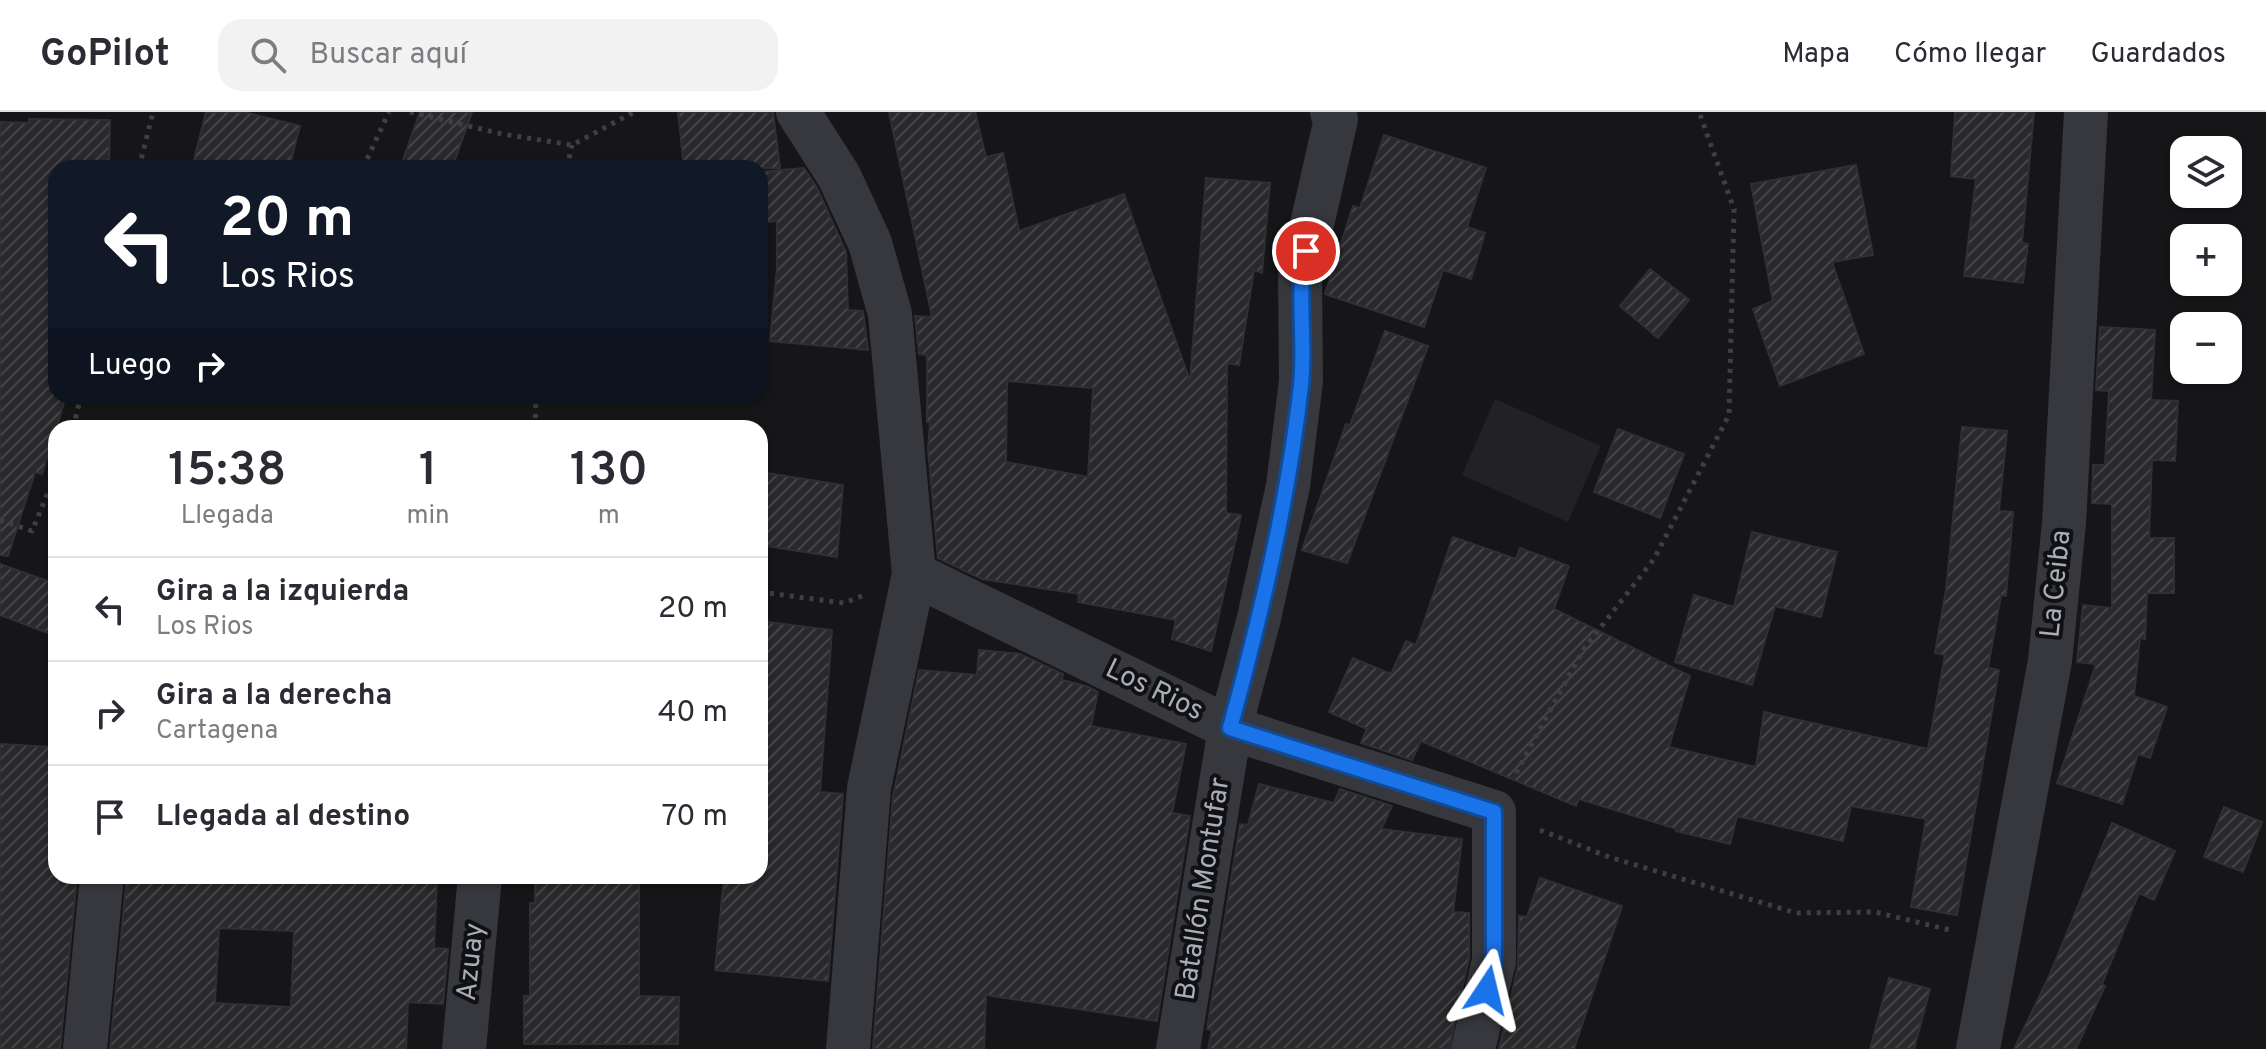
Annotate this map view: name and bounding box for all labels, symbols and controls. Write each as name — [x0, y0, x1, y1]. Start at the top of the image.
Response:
search box — [218, 19, 778, 91]
text: GoPilot — [40, 31, 170, 80]
icon: search — [246, 33, 290, 77]
text: Buscar aquí — [310, 37, 467, 74]
text: Mapa — [1782, 37, 1850, 73]
text: Cómo llegar — [1894, 37, 2046, 73]
text: Guardados — [2090, 37, 2226, 73]
map controls — [2170, 136, 2242, 384]
button: layers — [2170, 136, 2242, 208]
text: 20 m — [220, 186, 354, 256]
icon: left — [88, 192, 192, 296]
pin — [1272, 217, 1340, 285]
button: + — [2170, 224, 2242, 296]
icon: arrive — [1284, 229, 1328, 273]
text: Los Rios — [220, 255, 355, 301]
button: − — [2170, 312, 2242, 384]
icon: right — [188, 344, 232, 388]
text: Luego — [88, 348, 172, 385]
text: 15:38 — [168, 442, 286, 502]
text: 1 — [419, 442, 437, 502]
text: 130 — [570, 442, 648, 502]
text: Llegada — [181, 500, 274, 533]
text: min — [406, 500, 450, 533]
text: m — [598, 500, 620, 533]
street label: La Ceiba — [2033, 528, 2081, 640]
text: Gira a la izquierda — [156, 574, 409, 611]
icon: left — [88, 587, 132, 631]
text: 20 m — [658, 591, 728, 628]
text: Los Rios — [156, 611, 253, 644]
street label: Los Rios — [1099, 652, 1209, 730]
text: Gira a la derecha — [156, 678, 392, 715]
icon: right — [88, 691, 132, 735]
text: 40 m — [658, 695, 728, 732]
text: Cartagena — [156, 715, 278, 748]
street label: Batallón Montufar — [1169, 775, 1239, 1003]
icon: arrive — [88, 795, 132, 839]
text: Llegada al destino — [156, 799, 410, 836]
text: 70 m — [662, 799, 728, 836]
street label: Azuay — [450, 921, 494, 1003]
position arrow — [1445, 948, 1529, 1032]

